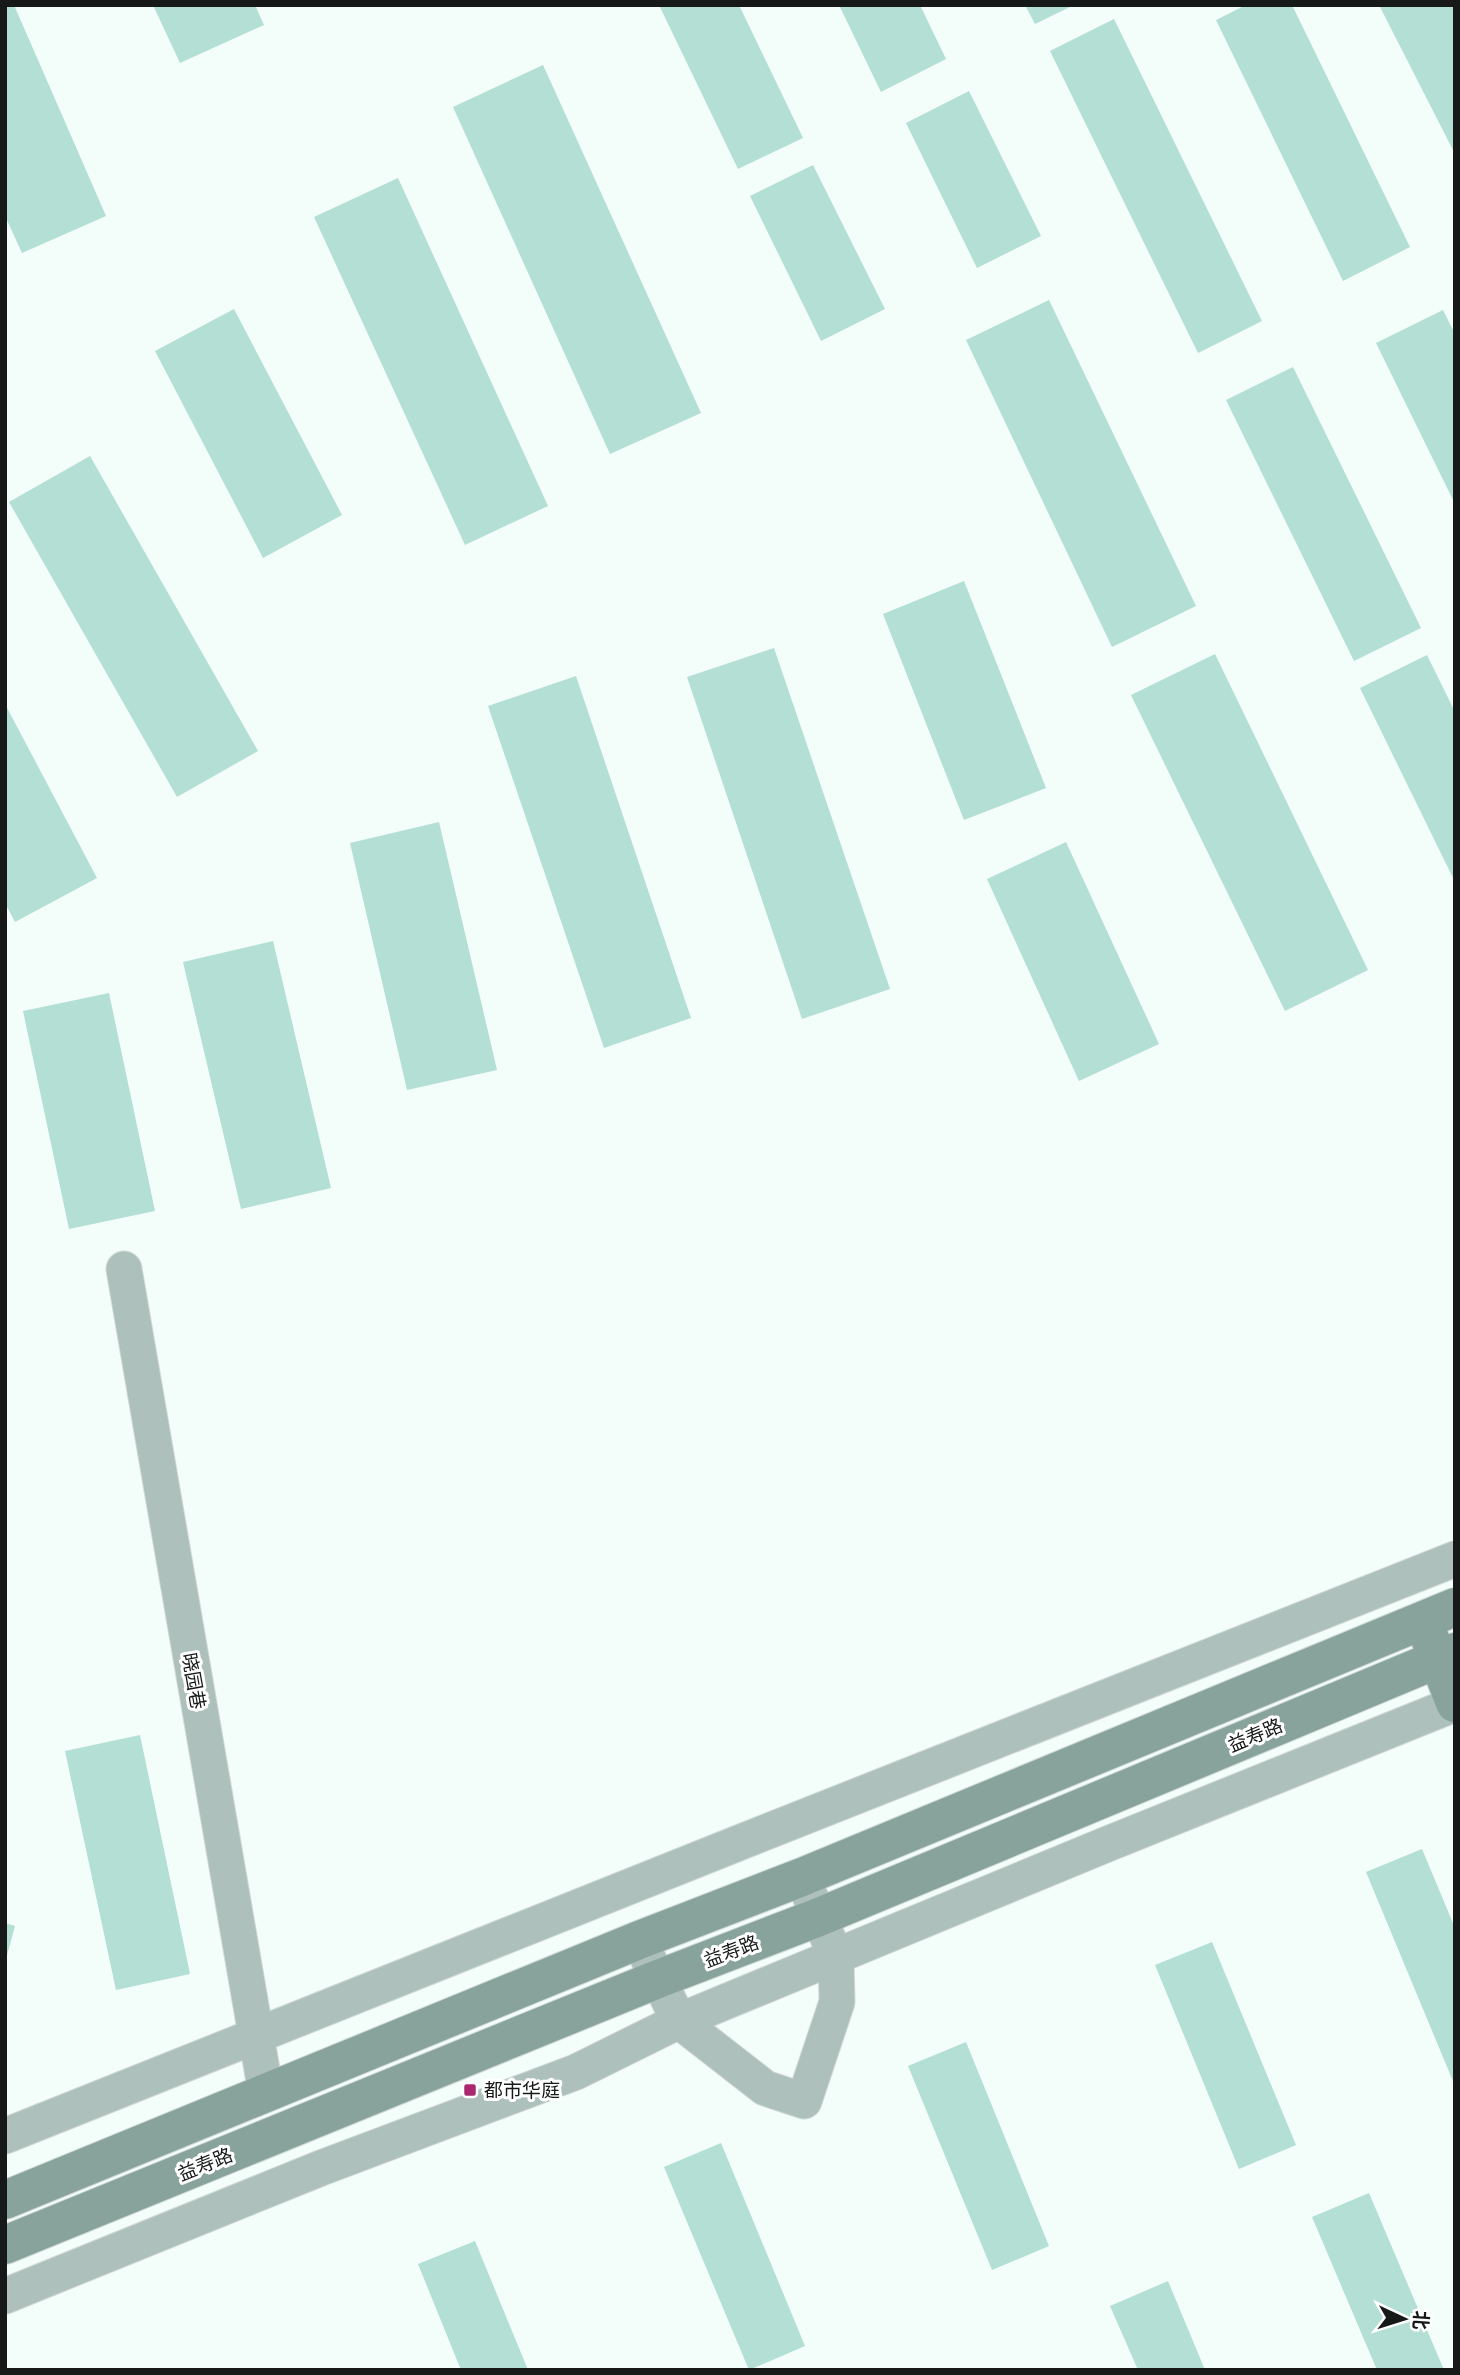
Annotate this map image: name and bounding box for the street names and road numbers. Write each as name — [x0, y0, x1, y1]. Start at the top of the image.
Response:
street label: 晓园巷 — [177, 1651, 211, 1711]
street label: 益寿路 — [1224, 1713, 1286, 1757]
street label: 益寿路 — [700, 1930, 762, 1972]
street label: 益寿路 — [174, 2142, 236, 2186]

